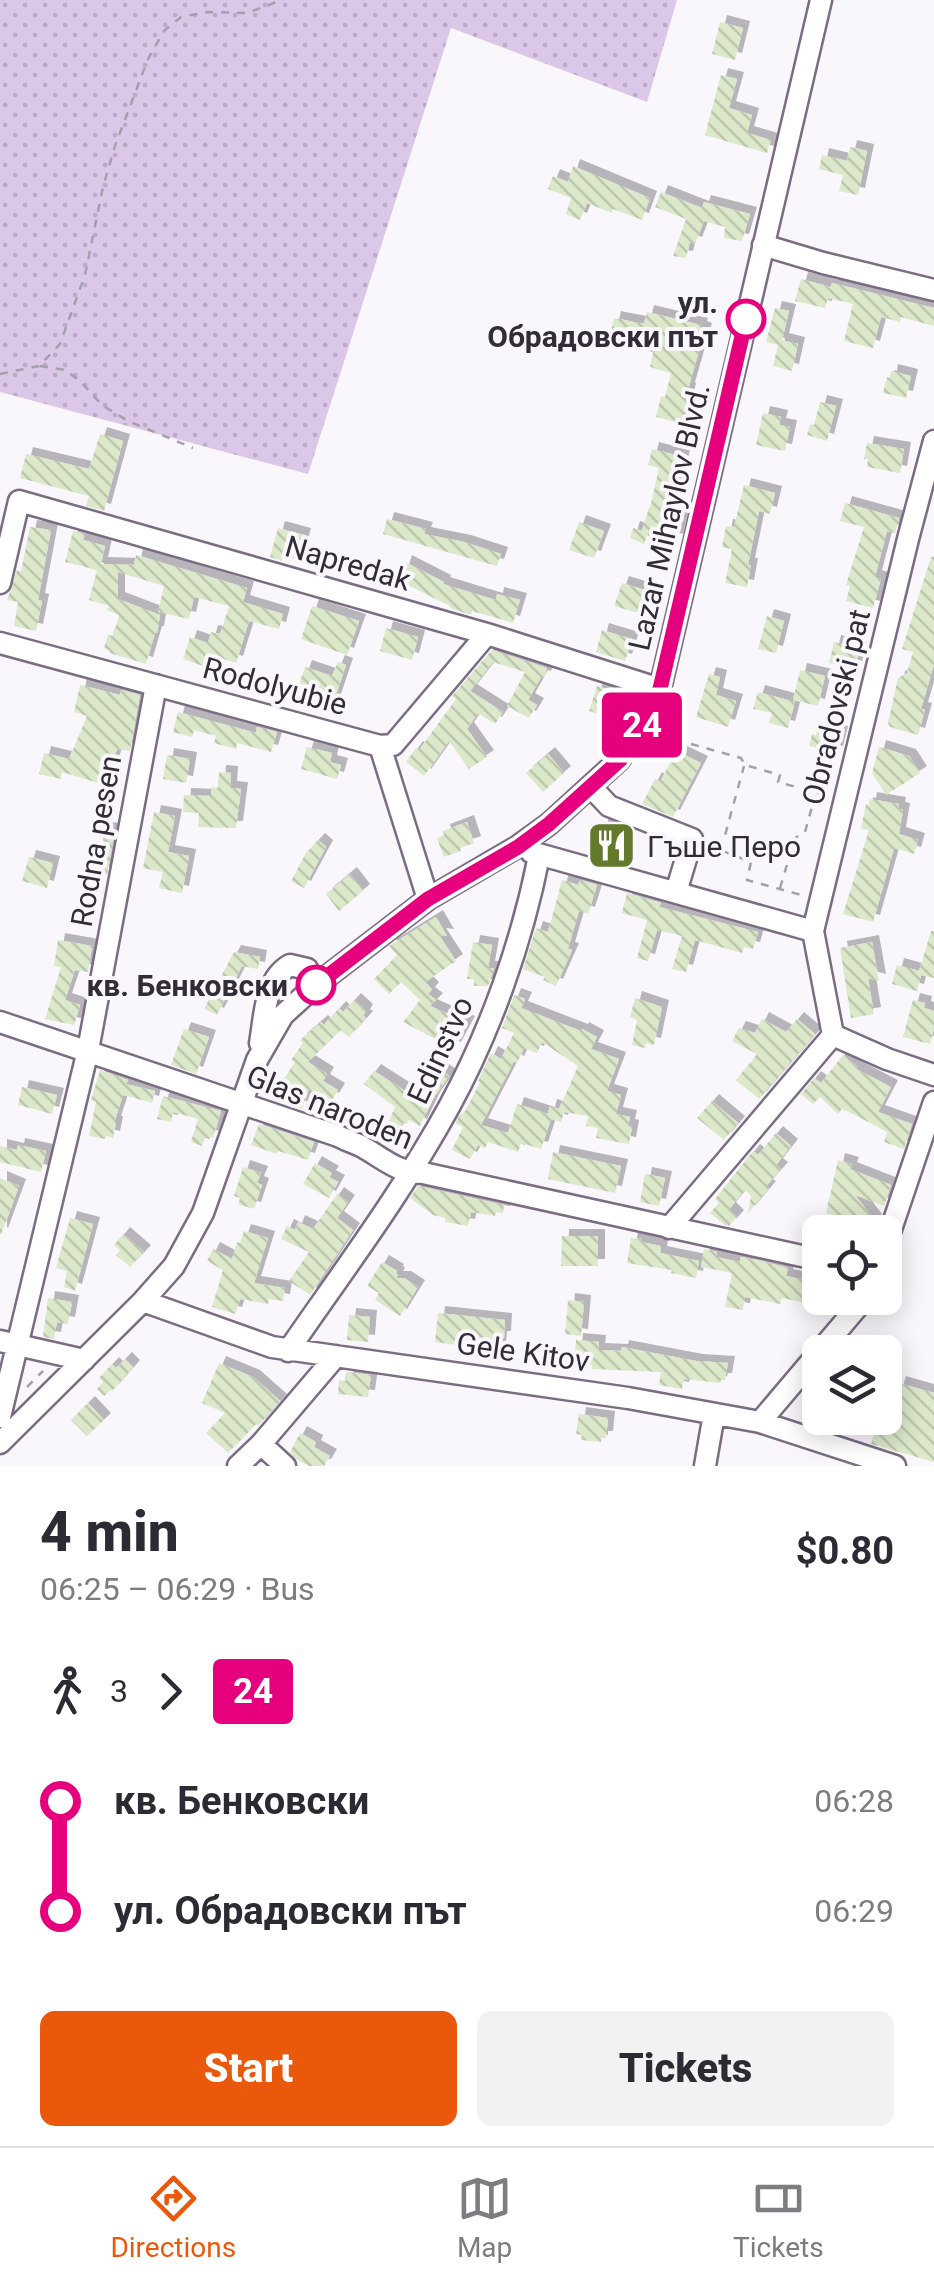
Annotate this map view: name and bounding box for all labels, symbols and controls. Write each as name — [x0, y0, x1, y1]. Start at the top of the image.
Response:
place label: ул. Обрадовски път — [487, 285, 718, 354]
marker: ул. Обрадовски път — [727, 300, 765, 338]
street label: Lazar Mihaylov Blvd. — [621, 380, 717, 654]
street label: Napredak — [281, 528, 415, 598]
street label: Obradovski pat — [795, 606, 877, 808]
street label: Rodolyubie — [199, 650, 351, 722]
line badge: 24 — [597, 692, 687, 758]
text: 24 — [622, 705, 662, 746]
street label: Rodna pesen — [64, 752, 128, 930]
restaurant icon: Гъше Перо — [586, 820, 638, 872]
place label: Гъше Перо — [647, 829, 801, 864]
marker: кв. Бенковски — [297, 966, 335, 1004]
place label: кв. Бенковски — [86, 968, 288, 1003]
street label: Edinstvo — [400, 991, 480, 1109]
street label: Glas naroden — [242, 1058, 418, 1156]
map controls — [802, 1215, 902, 1435]
button: locate — [802, 1215, 902, 1315]
street label: Gele Kitov — [454, 1325, 592, 1379]
button: layers — [802, 1335, 902, 1435]
text: 4 min — [40, 1500, 179, 1564]
text: $0.80 — [796, 1529, 894, 1573]
text: 06:25 – 06:29 · Bus — [40, 1570, 315, 1608]
icon: walk — [40, 1664, 95, 1719]
icon: forward — [143, 1664, 198, 1719]
text: 24 — [233, 1671, 273, 1712]
text: 3 — [110, 1672, 128, 1710]
text: кв. Бенковски — [114, 1779, 369, 1823]
text: 06:28 — [814, 1782, 894, 1820]
text: ул. Обрадовски път — [114, 1889, 467, 1933]
text: 06:29 — [814, 1892, 894, 1930]
button: Start — [40, 2011, 457, 2126]
button: Tickets — [477, 2011, 894, 2126]
tab: Directions — [110, 2171, 236, 2264]
tab: Map — [457, 2171, 512, 2264]
tab: Tickets — [733, 2171, 824, 2264]

